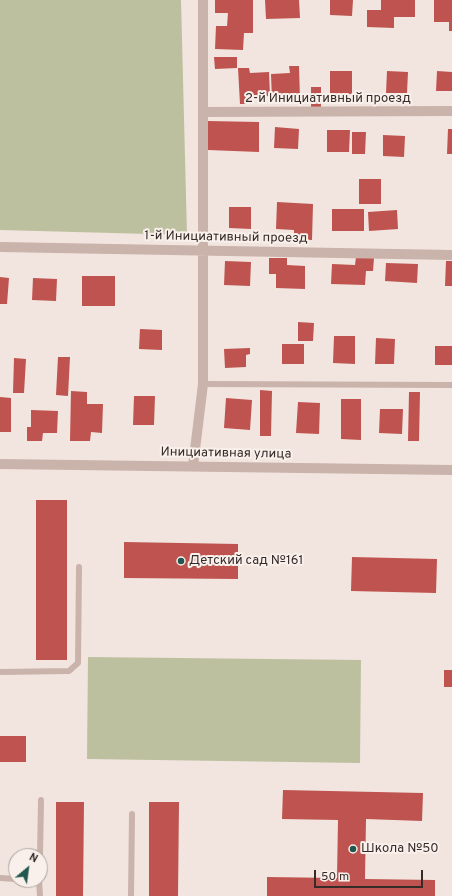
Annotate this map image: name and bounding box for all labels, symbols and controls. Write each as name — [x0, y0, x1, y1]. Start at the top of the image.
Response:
street label: 2-й Инициативный проезд — [245, 91, 411, 107]
street label: 1-й Инициативный проезд — [144, 229, 308, 247]
street label: Инициативная улица — [161, 445, 291, 463]
place label: Детский сад №161 — [189, 553, 303, 569]
marker: Детский сад №161 — [176, 556, 186, 566]
place label: Школа №50 — [361, 841, 439, 857]
marker: Школа №50 — [348, 844, 358, 854]
north arrow — [8, 848, 48, 888]
text: N — [26, 850, 40, 866]
scale bar — [316, 862, 425, 888]
text: 50 m — [321, 869, 349, 885]

